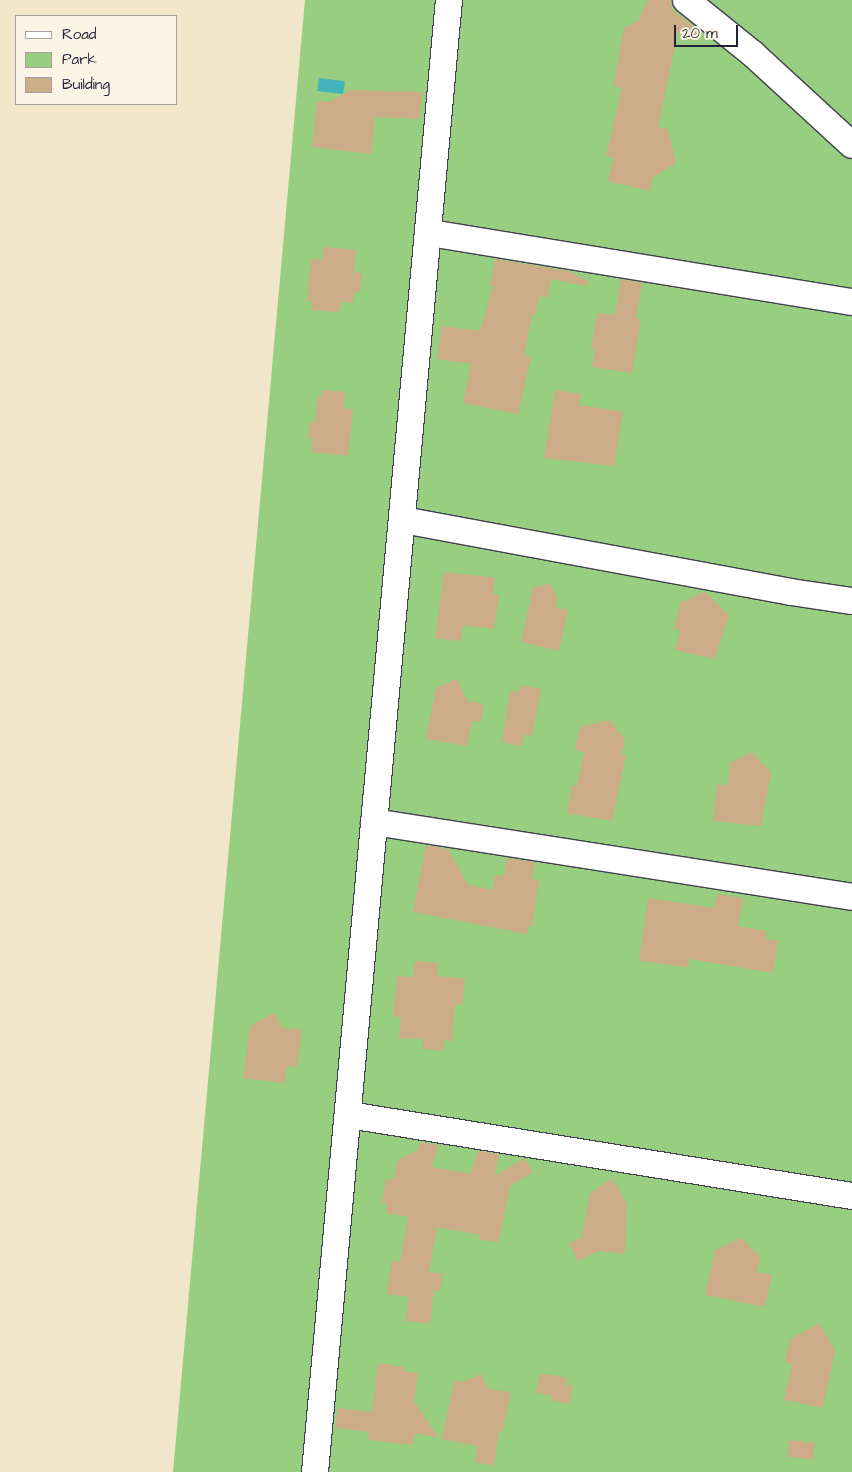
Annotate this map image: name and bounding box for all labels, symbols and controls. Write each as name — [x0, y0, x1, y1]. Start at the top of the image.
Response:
legend — [15, 15, 178, 105]
scale bar — [677, 15, 741, 47]
text: 20 m — [682, 23, 718, 44]
text: Road — [62, 24, 96, 45]
text: Park — [62, 49, 97, 70]
text: Building — [62, 74, 110, 95]

